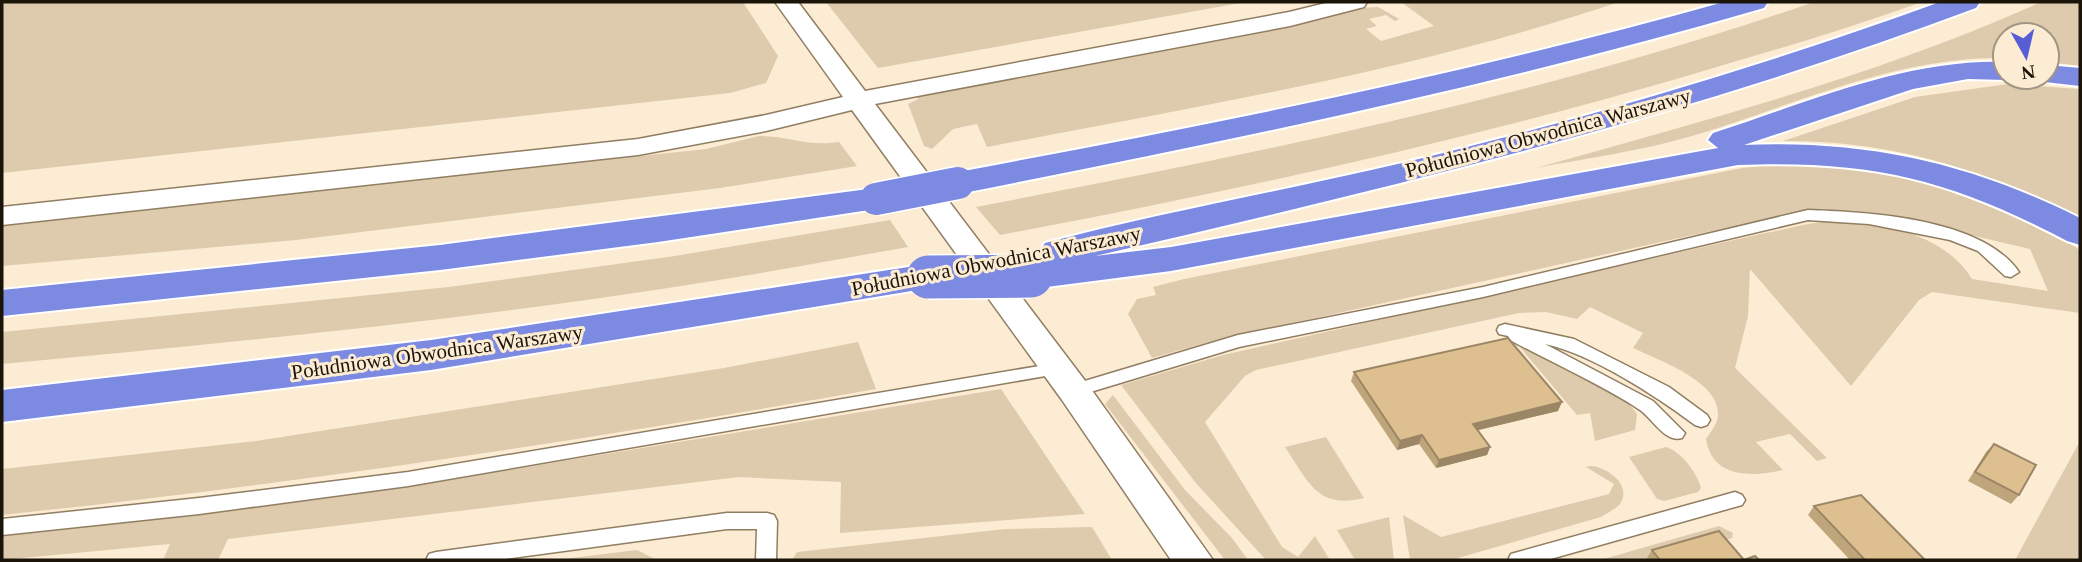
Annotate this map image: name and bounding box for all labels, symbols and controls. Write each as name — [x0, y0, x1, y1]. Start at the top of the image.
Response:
north arrow — [1991, 21, 2061, 91]
text: N — [2020, 61, 2037, 84]
street label: Południowa Obwodnica Warszawy — [1403, 83, 1694, 183]
street label: Południowa Obwodnica Warszawy — [849, 221, 1143, 301]
street label: Południowa Obwodnica Warszawy — [290, 320, 585, 384]

